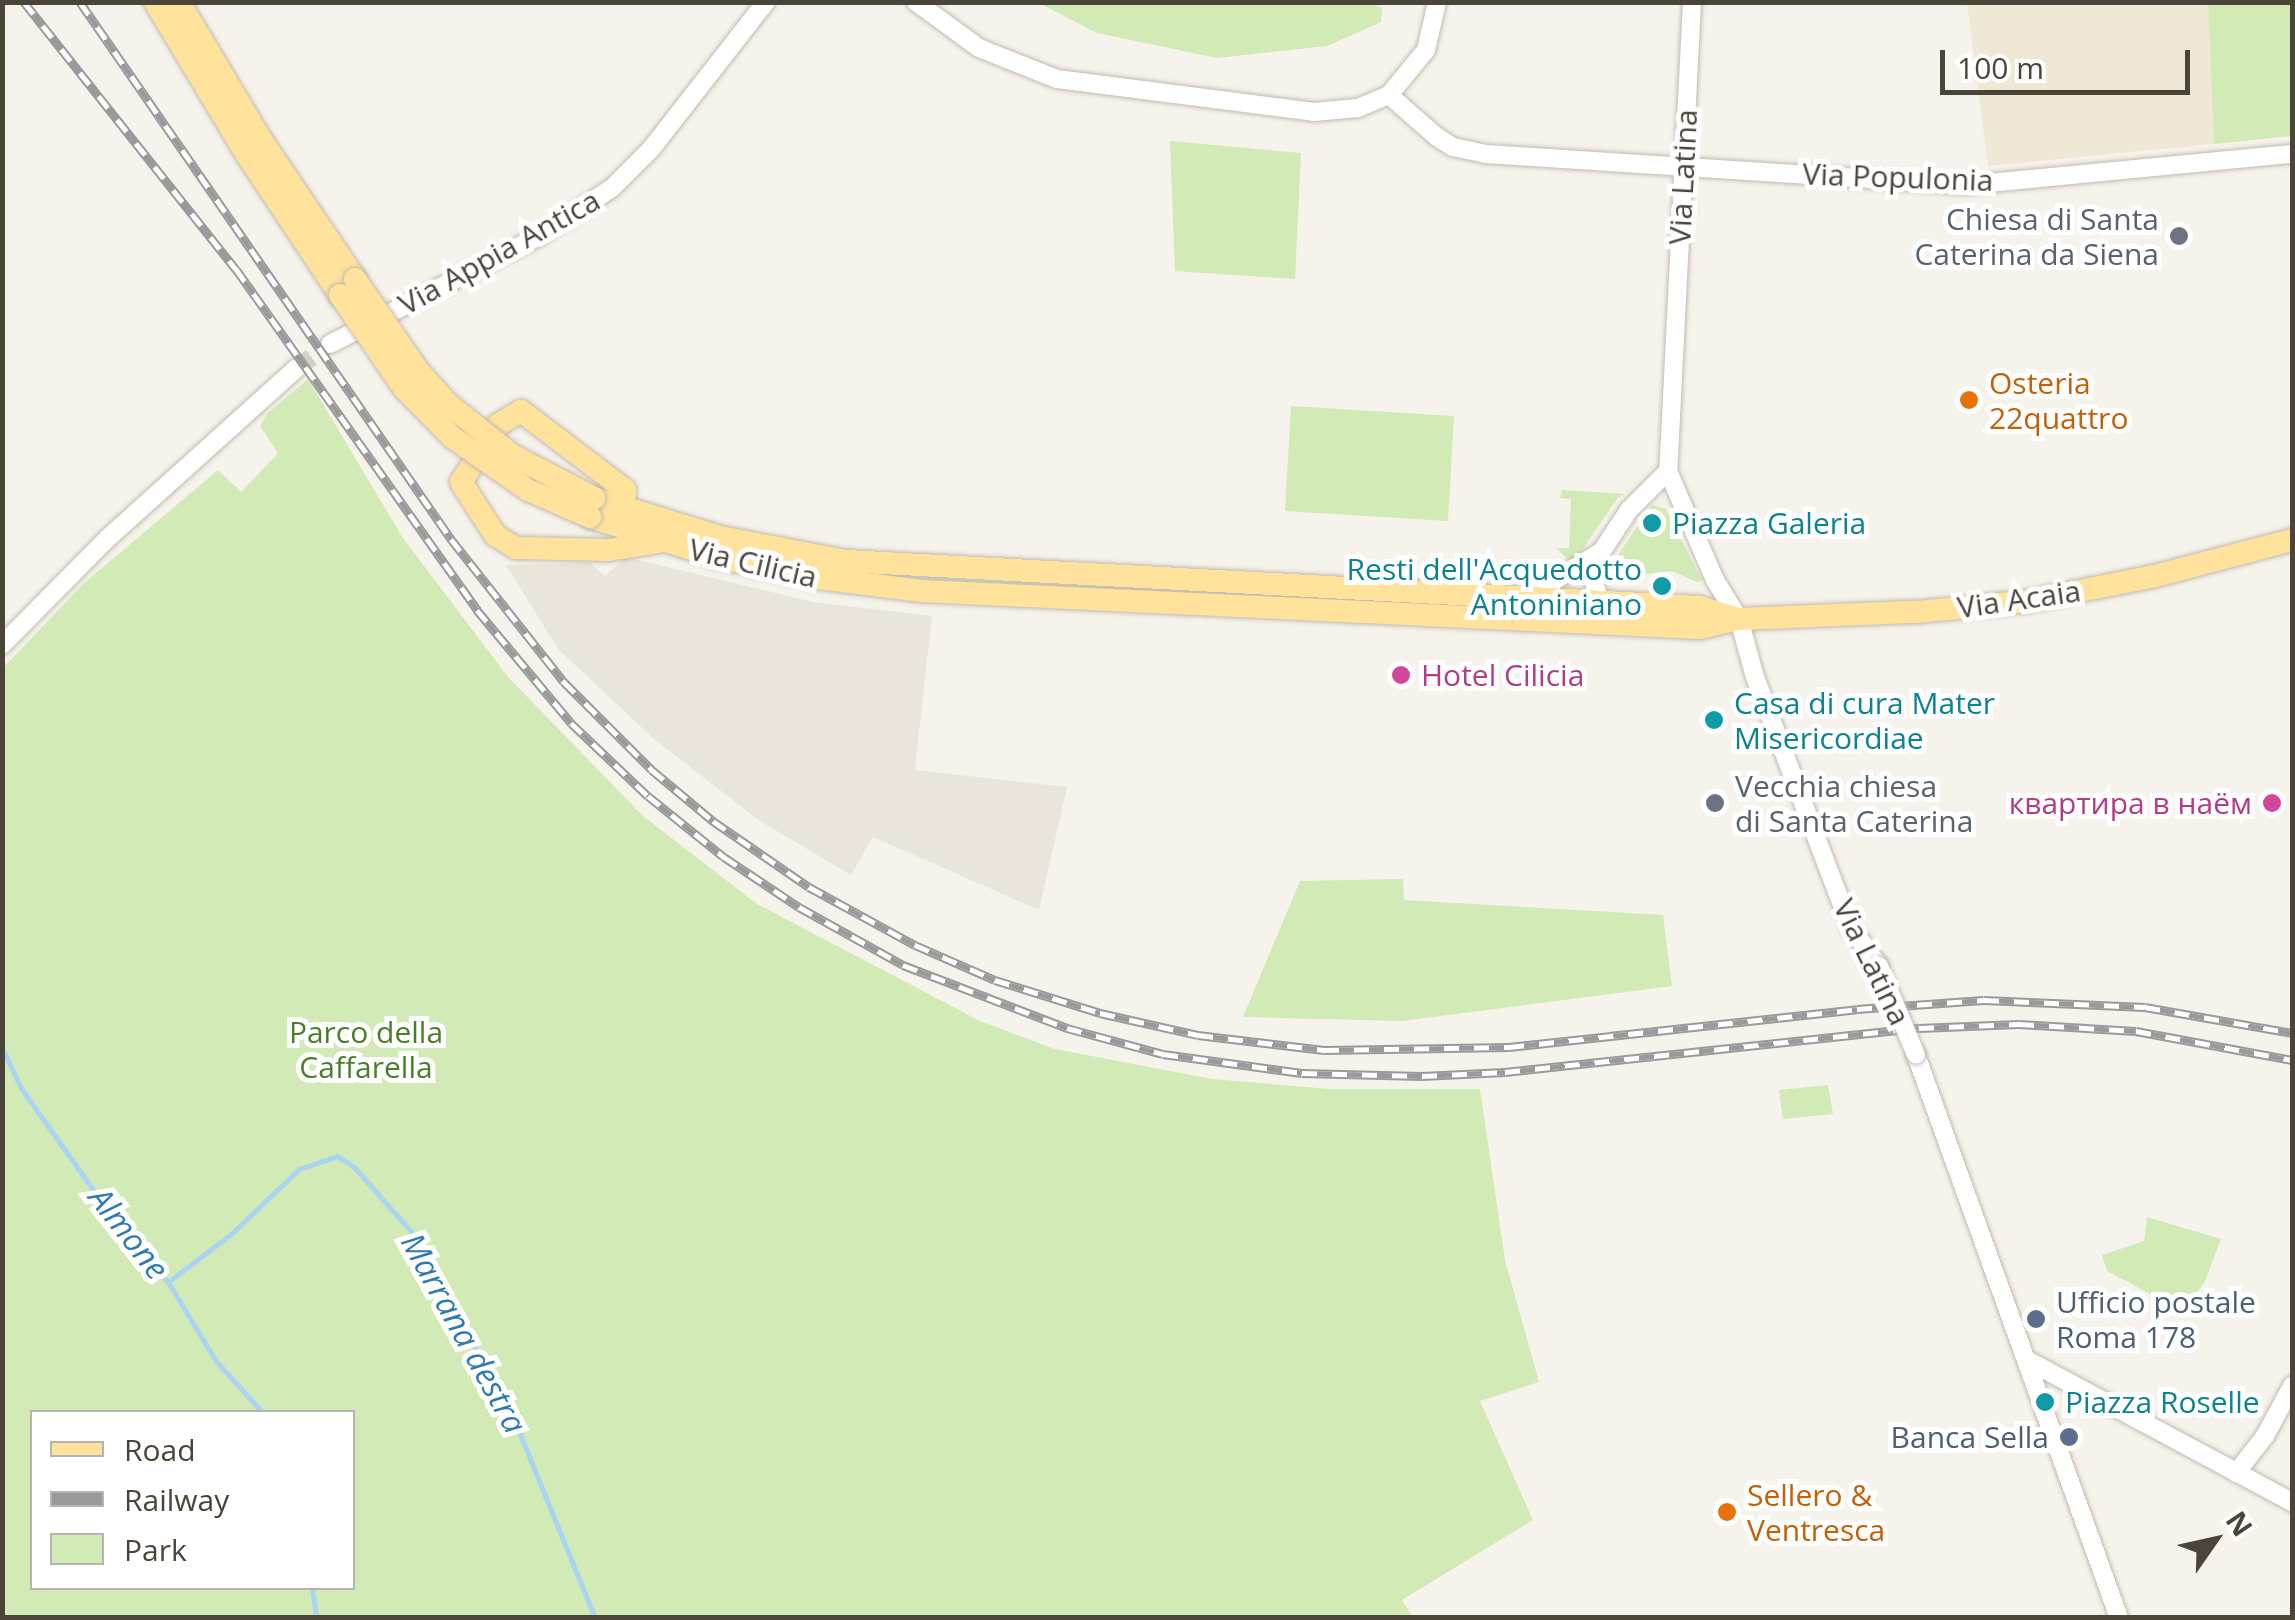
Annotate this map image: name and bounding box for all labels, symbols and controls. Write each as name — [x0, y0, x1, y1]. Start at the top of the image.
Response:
scale bar — [1945, 30, 2195, 92]
text: 100 m — [1957, 47, 2044, 88]
street label: Via Latina — [1661, 108, 1705, 246]
street label: Via Populonia — [1802, 156, 1994, 198]
street label: Via Appia Antica — [392, 182, 606, 322]
place label: Chiesa di Santa Caterina da Siena — [1914, 201, 2159, 272]
marker: Chiesa di Santa Caterina da Siena — [2168, 225, 2190, 247]
place label: Osteria 22quattro — [1989, 365, 2128, 436]
marker: Osteria 22quattro — [1958, 389, 1980, 411]
place label: Piazza Galeria — [1672, 505, 1866, 541]
marker: Piazza Galeria — [1641, 512, 1663, 534]
street label: Via Cilicia — [686, 531, 820, 595]
place label: Resti dell'Acquedotto Antoniniano — [1347, 551, 1642, 622]
street label: Via Acaia — [1955, 573, 2083, 625]
marker: Resti dell'Acquedotto Antoniniano — [1651, 575, 1673, 597]
place label: Hotel Cilicia — [1421, 657, 1584, 693]
marker: Hotel Cilicia — [1390, 664, 1412, 686]
place label: Casa di cura Mater Misericordiae — [1734, 685, 1995, 756]
marker: Casa di cura Mater Misericordiae — [1703, 709, 1725, 731]
place label: Vecchia chiesa di Santa Caterina — [1735, 768, 1973, 838]
place label: квартира в наём — [2009, 785, 2252, 821]
marker: Vecchia chiesa di Santa Caterina — [1704, 792, 1726, 814]
marker: квартира в наём — [2261, 792, 2283, 814]
street label: Via Latina — [1826, 893, 1918, 1031]
park label: Parco della Caffarella — [289, 1014, 443, 1084]
water label: Almone — [81, 1179, 177, 1287]
water label: Marrana destra — [393, 1226, 535, 1440]
place label: Ufficio postale Roma 178 — [2056, 1284, 2256, 1354]
marker: Ufficio postale Roma 178 — [2025, 1308, 2047, 1330]
place label: Piazza Roselle — [2065, 1384, 2260, 1420]
marker: Piazza Roselle — [2034, 1391, 2056, 1413]
legend — [30, 1410, 355, 1590]
place label: Banca Sella — [1891, 1419, 2049, 1455]
marker: Banca Sella — [2058, 1426, 2080, 1448]
text: Road — [124, 1429, 196, 1470]
place label: Sellero & Ventresca — [1747, 1477, 1885, 1548]
text: Railway — [124, 1479, 229, 1520]
north arrow — [2165, 1490, 2265, 1590]
marker: Sellero & Ventresca — [1716, 1501, 1738, 1523]
text: N — [2218, 1503, 2262, 1543]
text: Park — [124, 1529, 187, 1570]

